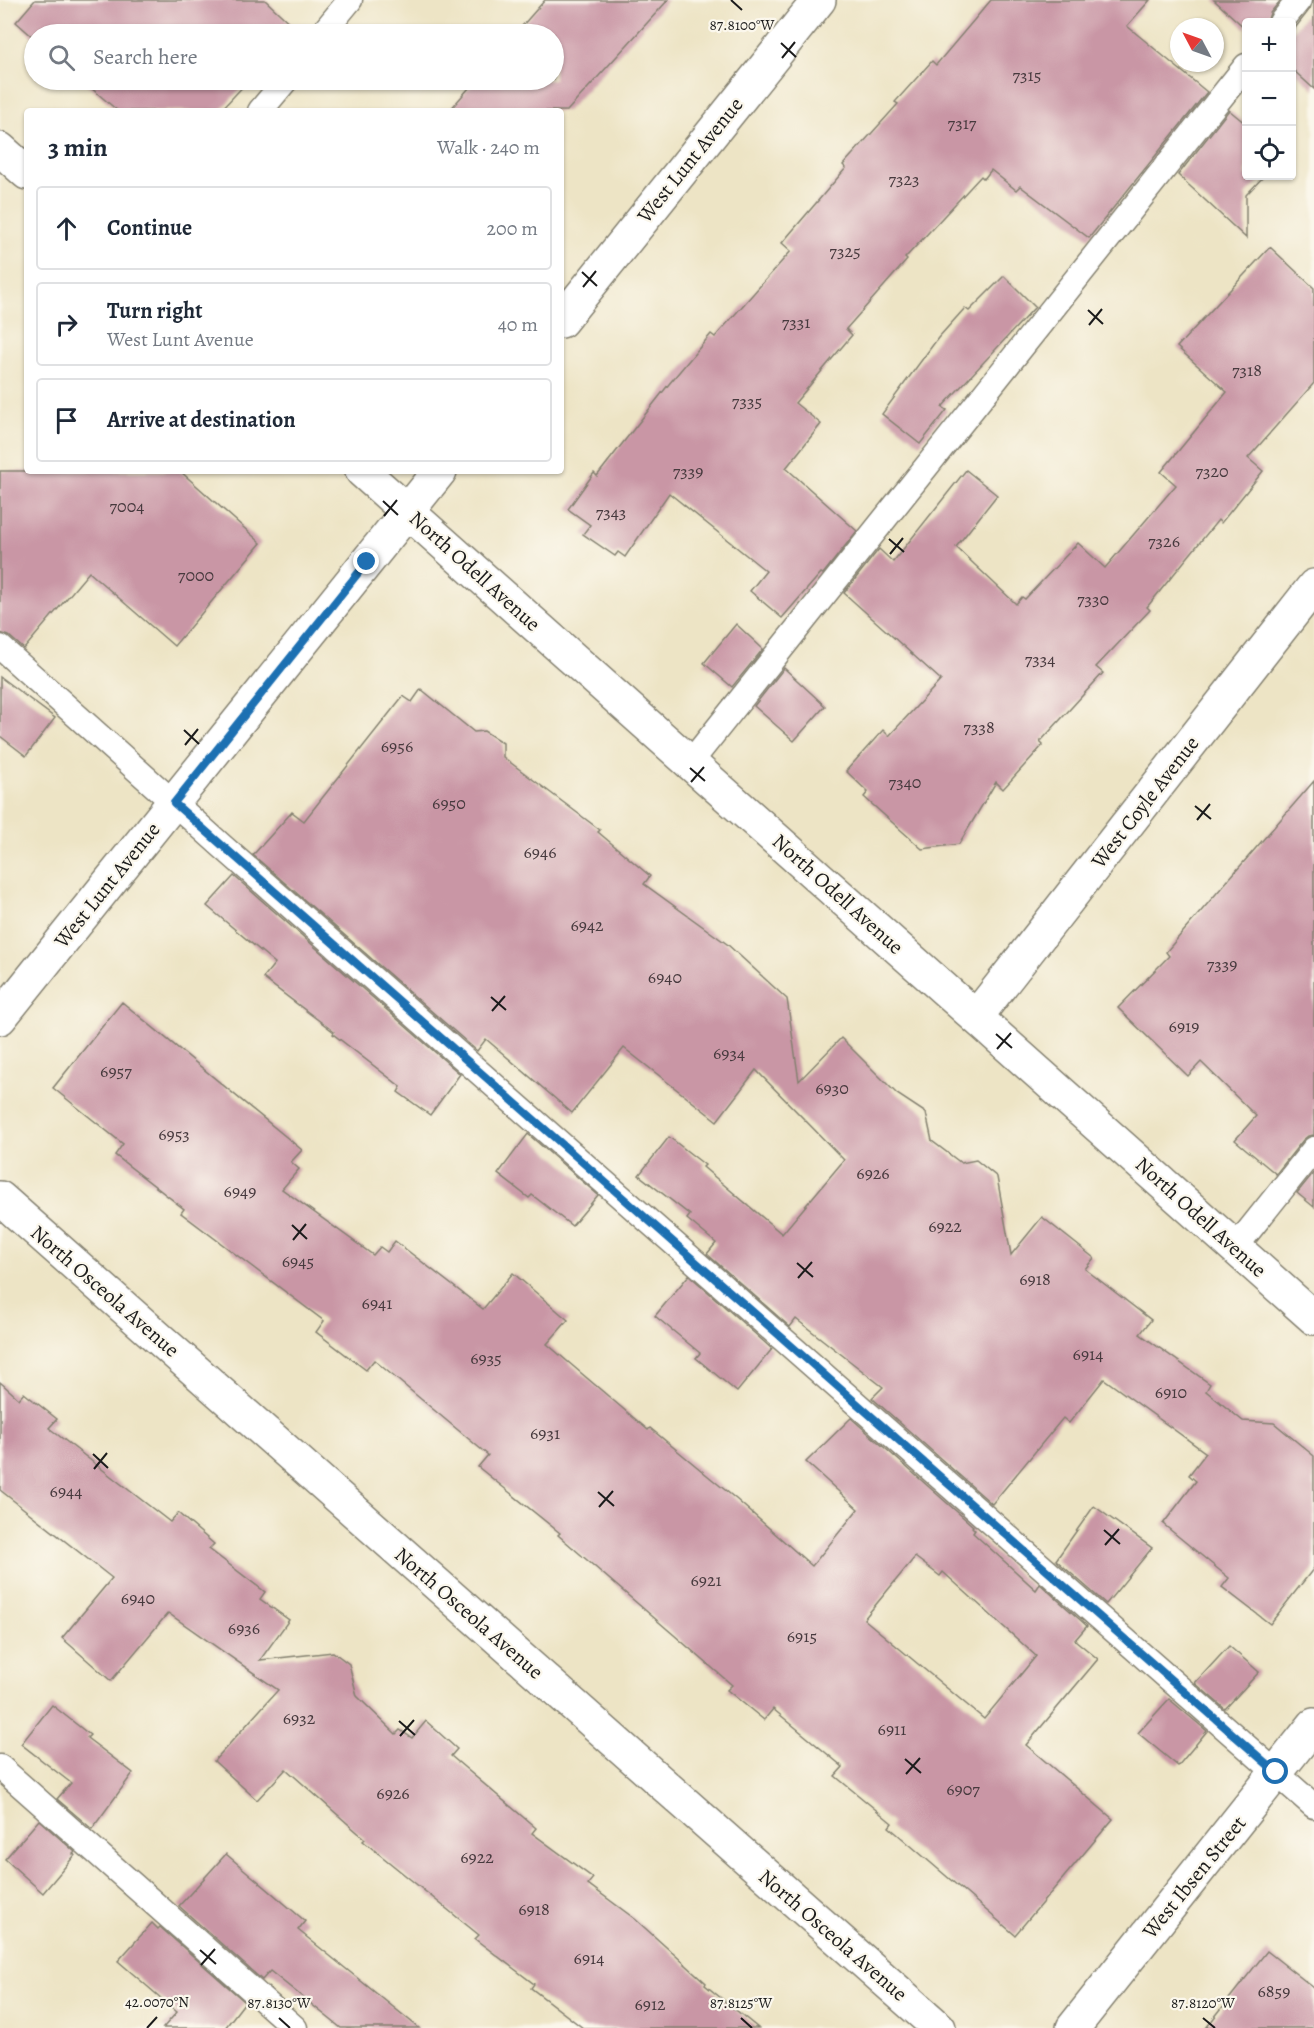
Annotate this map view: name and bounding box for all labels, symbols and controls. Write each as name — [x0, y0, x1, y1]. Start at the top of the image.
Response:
text: 87.8100°W — [709, 15, 775, 35]
north arrow — [1170, 18, 1224, 72]
map controls — [1242, 18, 1296, 180]
button: + — [1242, 18, 1296, 72]
search box — [24, 24, 564, 90]
icon: search — [45, 41, 78, 74]
text: Search here — [93, 42, 198, 72]
house number: 7315 — [1013, 63, 1041, 87]
button: − — [1242, 72, 1296, 126]
street label: West Lunt Avenue — [630, 91, 749, 229]
house number: 7317 — [948, 111, 977, 135]
button: locate — [1242, 126, 1296, 180]
text: 3 min — [48, 130, 108, 165]
text: Walk · 240 m — [437, 134, 540, 161]
house number: 7323 — [888, 167, 920, 191]
icon: ahead — [50, 212, 83, 245]
text: Continue — [107, 213, 192, 243]
text: 200 m — [487, 215, 538, 242]
house number: 7325 — [829, 239, 861, 263]
text: Turn right — [107, 296, 203, 326]
icon: right — [50, 308, 83, 341]
house number: 7331 — [782, 310, 810, 334]
text: 40 m — [498, 311, 538, 338]
text: West Lunt Avenue — [107, 326, 254, 353]
house number: 7318 — [1232, 358, 1262, 382]
house number: 7335 — [732, 389, 762, 413]
icon: arrive — [50, 404, 83, 437]
text: Arrive at destination — [107, 405, 296, 435]
house number: 7339 — [673, 459, 703, 483]
house number: 7320 — [1195, 459, 1229, 483]
house number: 7004 — [110, 494, 144, 518]
house number: 7343 — [596, 500, 626, 524]
street label: North Odell Avenue — [403, 505, 547, 637]
house number: 7326 — [1148, 529, 1180, 553]
route end — [353, 548, 379, 574]
house number: 7000 — [178, 563, 214, 587]
house number: 7330 — [1077, 587, 1109, 611]
house number: 7334 — [1025, 647, 1055, 671]
house number: 7338 — [963, 715, 995, 739]
street label: West Coyle Avenue — [1084, 730, 1205, 875]
house number: 6956 — [381, 734, 413, 758]
house number: 7340 — [889, 770, 921, 794]
house number: 6950 — [432, 791, 466, 815]
street label: West Lunt Avenue — [47, 816, 166, 954]
street label: North Odell Avenue — [766, 828, 910, 960]
house number: 6946 — [524, 840, 556, 864]
house number: 6942 — [570, 913, 604, 937]
house number: 7339 — [1207, 952, 1237, 976]
house number: 6940 — [648, 965, 682, 989]
house number: 6919 — [1169, 1014, 1199, 1038]
house number: 6934 — [713, 1041, 745, 1065]
house number: 6957 — [100, 1059, 132, 1083]
house number: 6930 — [815, 1076, 849, 1100]
house number: 6953 — [158, 1122, 190, 1146]
street label: North Odell Avenue — [1129, 1151, 1273, 1283]
house number: 6926 — [856, 1161, 890, 1185]
house number: 6949 — [224, 1179, 256, 1203]
house number: 6922 — [928, 1214, 962, 1238]
street label: North Osceola Avenue — [25, 1219, 185, 1363]
house number: 6945 — [282, 1249, 314, 1273]
house number: 6918 — [1019, 1267, 1051, 1291]
house number: 6941 — [362, 1291, 392, 1315]
house number: 6914 — [1073, 1342, 1103, 1366]
house number: 6935 — [470, 1346, 502, 1370]
house number: 6910 — [1155, 1380, 1187, 1404]
house number: 6931 — [530, 1421, 560, 1445]
house number: 6944 — [50, 1479, 82, 1503]
street label: North Osceola Avenue — [389, 1541, 549, 1685]
house number: 6921 — [690, 1568, 722, 1592]
house number: 6940 — [121, 1586, 155, 1610]
house number: 6936 — [228, 1616, 260, 1640]
house number: 6915 — [787, 1624, 817, 1648]
house number: 6932 — [283, 1706, 316, 1730]
house number: 6911 — [878, 1717, 906, 1741]
route start — [1262, 1758, 1288, 1784]
house number: 6907 — [946, 1777, 980, 1801]
house number: 6926 — [376, 1781, 410, 1805]
street label: West Ibsen Street — [1135, 1810, 1252, 1945]
house number: 6922 — [460, 1845, 494, 1869]
street label: North Osceola Avenue — [753, 1863, 913, 2007]
house number: 6918 — [518, 1897, 550, 1921]
house number: 6914 — [574, 1946, 604, 1970]
house number: 6859 — [1258, 1979, 1290, 2003]
text: 42.0070°N — [125, 1992, 189, 2012]
house number: 6912 — [634, 1992, 666, 2016]
text: 87.8130°W — [247, 1993, 311, 2013]
text: 87.8125°W — [710, 1993, 772, 2013]
text: 87.8120°W — [1171, 1993, 1235, 2013]

